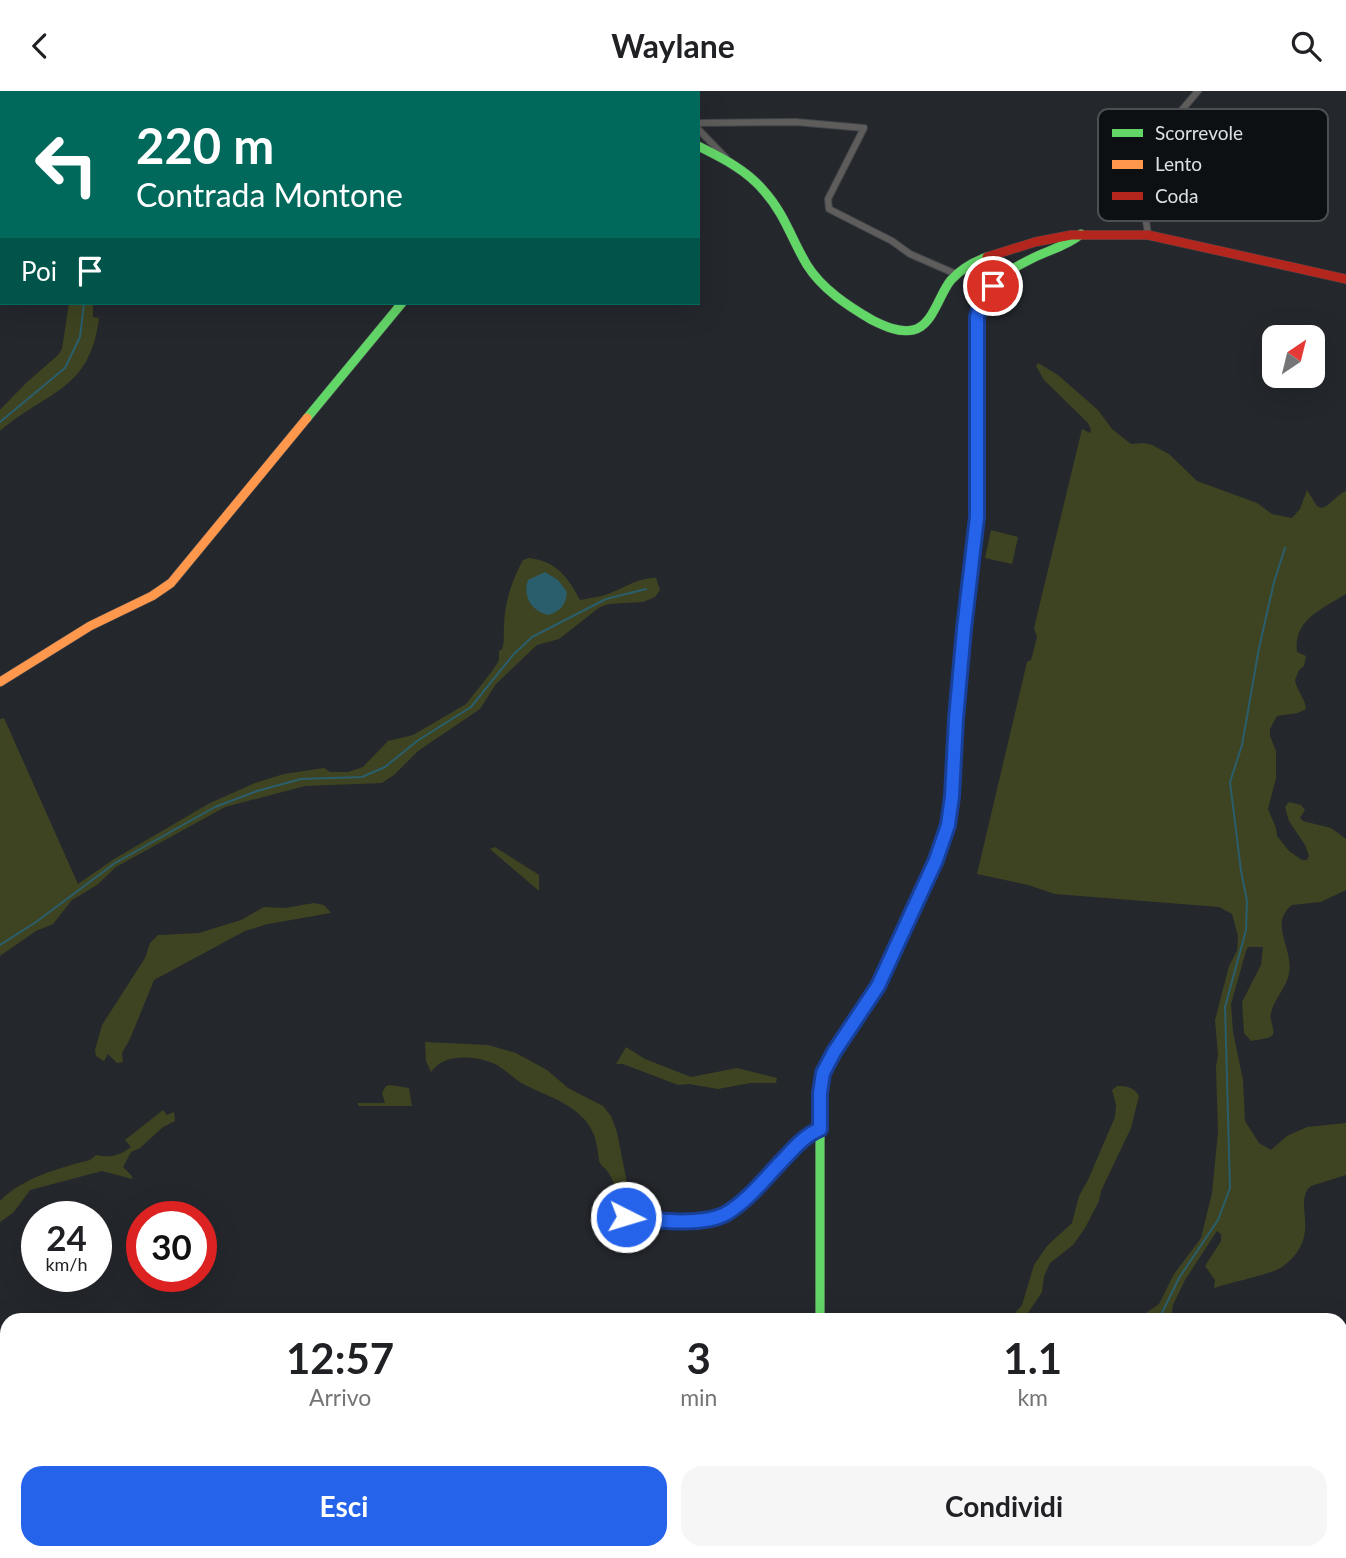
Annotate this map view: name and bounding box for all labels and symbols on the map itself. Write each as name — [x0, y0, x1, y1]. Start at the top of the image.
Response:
legend — [1098, 109, 1328, 221]
text: Scorrevole — [1155, 121, 1243, 144]
text: Lento — [1155, 152, 1202, 175]
text: Coda — [1155, 184, 1198, 207]
pin — [963, 256, 1023, 316]
north arrow — [1262, 325, 1325, 389]
position arrow — [589, 1180, 663, 1254]
speed limit sign: 30 — [126, 1201, 217, 1292]

